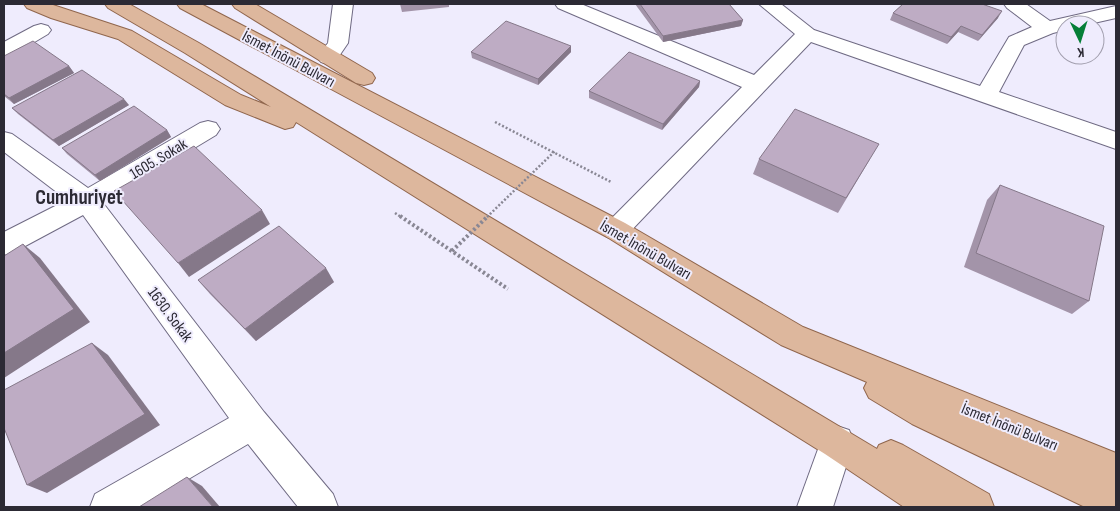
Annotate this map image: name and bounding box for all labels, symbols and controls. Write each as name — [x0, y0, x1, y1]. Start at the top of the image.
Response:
north arrow — [1055, 15, 1105, 65]
street label: İsmet İnönü Bulvarı — [239, 27, 338, 92]
text: K — [1077, 44, 1085, 61]
street label: 1605. Sokak — [127, 135, 191, 184]
district label: Cumhuriyet — [35, 185, 123, 210]
street label: İsmet İnönü Bulvarı — [596, 216, 694, 284]
street label: 1630. Sokak — [143, 284, 196, 346]
street label: İsmet İnönü Bulvarı — [958, 399, 1060, 455]

